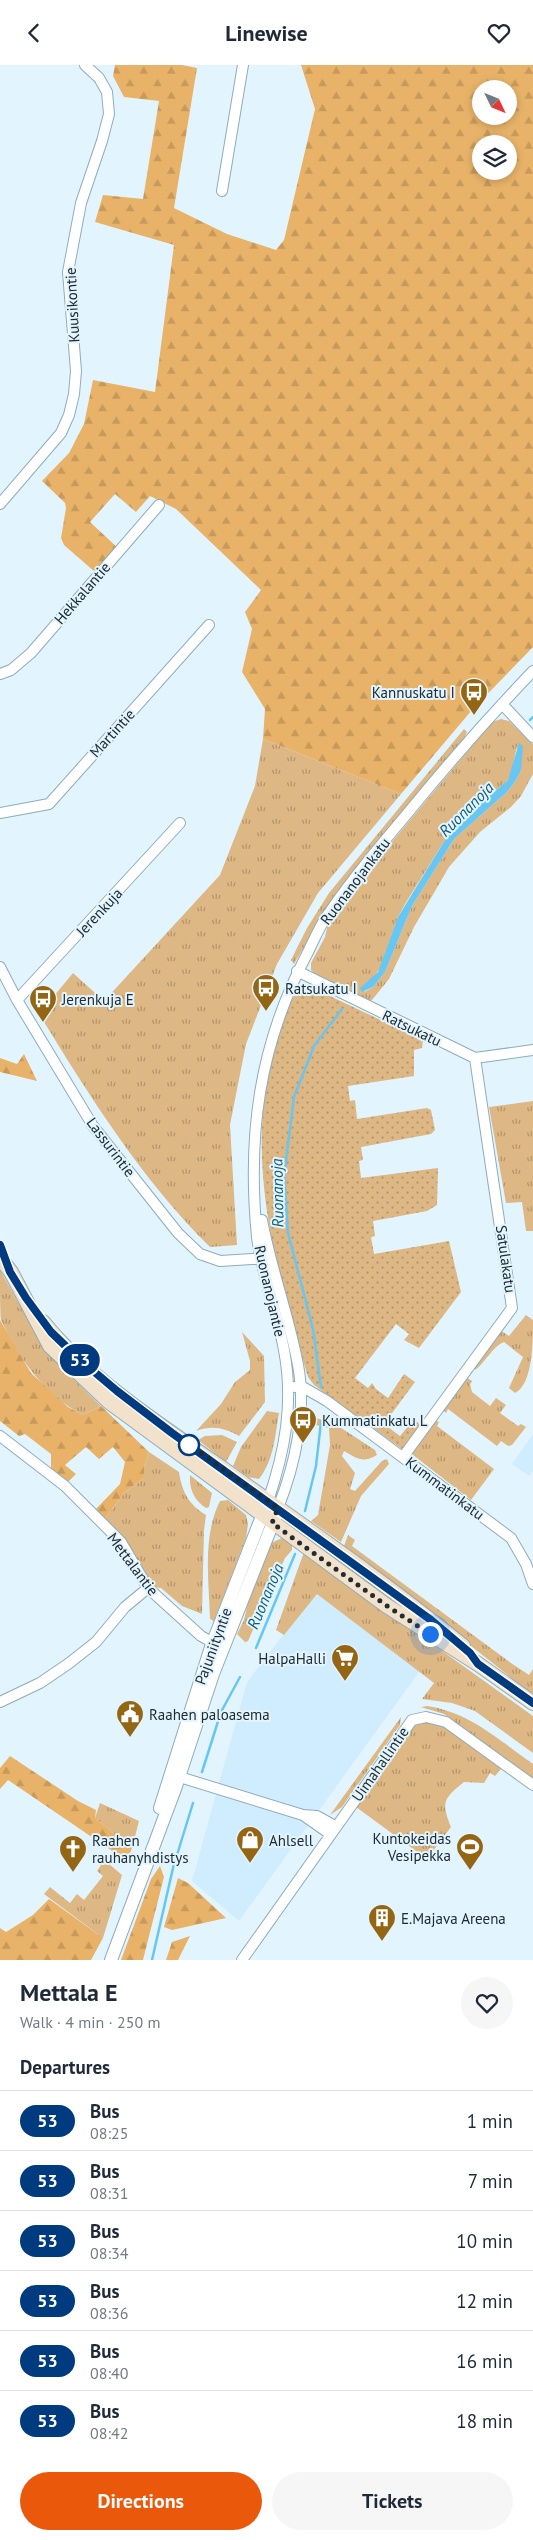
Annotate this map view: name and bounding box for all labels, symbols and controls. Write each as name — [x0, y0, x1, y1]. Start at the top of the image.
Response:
icon: back — [20, 19, 48, 47]
text: Linewise — [225, 19, 308, 47]
icon: heart — [485, 19, 513, 47]
north arrow — [472, 80, 518, 125]
map controls — [472, 80, 517, 180]
button: layers — [472, 135, 517, 180]
street label: Kuusikontie — [61, 267, 83, 343]
street label: Hekkalantie — [50, 558, 114, 628]
bus stop icon: Kannuskatu I — [459, 677, 489, 716]
place label: Kannuskatu I — [372, 683, 455, 702]
street label: Martintie — [85, 705, 139, 761]
water label: Ruonanoja — [434, 777, 498, 841]
street label: Ruonanojankatu — [316, 834, 394, 928]
street label: Jerenkuja — [71, 884, 126, 941]
bus stop icon: Ratsukatu I — [251, 973, 281, 1012]
place label: Ratsukatu I — [285, 979, 357, 998]
bus stop icon: Jerenkuja E — [28, 984, 58, 1023]
place label: Jerenkuja E — [61, 990, 134, 1009]
street label: Ratsukatu — [379, 1006, 445, 1050]
street label: Lassurintie — [82, 1113, 140, 1181]
water label: Ruonanoja — [266, 1158, 288, 1228]
street label: Satulakatu — [492, 1224, 520, 1294]
street label: Ruonanojantie — [250, 1243, 290, 1339]
line badge: 53 — [58, 1344, 102, 1376]
text: 53 — [70, 1348, 90, 1371]
bus stop icon: Kummatinkatu L — [288, 1405, 318, 1444]
place label: Kummatinkatu L — [322, 1411, 428, 1430]
unlabelled marker — [178, 1434, 200, 1456]
street label: Kummatinkatu — [402, 1452, 488, 1524]
street label: Mettalantie — [103, 1529, 163, 1599]
water label: Ruonanoja — [242, 1560, 288, 1632]
street label: Pajuniityntie — [190, 1605, 236, 1687]
your location — [418, 1622, 443, 1647]
supermarket icon: HalpaHalli — [330, 1643, 360, 1682]
place label: HalpaHalli — [258, 1649, 326, 1668]
public building icon: Raahen paloasema — [115, 1699, 145, 1738]
place label: Raahen paloasema — [149, 1705, 270, 1724]
street label: Uimahallintie — [347, 1723, 413, 1805]
shop icon: Ahlsell — [235, 1825, 265, 1864]
place label: Kuntokeidas Vesipekka — [373, 1829, 451, 1865]
place label: Raahen rauhanyhdistys — [92, 1831, 188, 1867]
place label: Ahlsell — [269, 1831, 314, 1850]
sports icon: Kuntokeidas Vesipekka — [455, 1832, 485, 1871]
church icon: Raahen rauhanyhdistys — [58, 1834, 88, 1873]
building icon: E.Majava Areena — [367, 1903, 397, 1942]
place label: E.Majava Areena — [401, 1909, 506, 1928]
text: Mettala E — [20, 1977, 117, 2008]
button: heart — [461, 1977, 513, 2029]
text: Walk · 4 min · 250 m — [20, 2012, 160, 2032]
text: Departures — [20, 2055, 110, 2079]
text: Bus — [90, 2099, 119, 2123]
text: 53 — [37, 2109, 58, 2132]
text: 1 min — [467, 2109, 513, 2133]
text: 08:25 — [90, 2123, 128, 2143]
text: Bus — [90, 2159, 119, 2183]
text: 53 — [37, 2169, 58, 2192]
text: 7 min — [468, 2169, 513, 2193]
text: 08:31 — [90, 2183, 128, 2203]
text: Bus — [90, 2219, 119, 2243]
text: 53 — [37, 2229, 58, 2252]
text: 10 min — [456, 2229, 513, 2253]
text: 08:34 — [90, 2243, 128, 2263]
text: Bus — [90, 2279, 119, 2303]
text: 53 — [37, 2289, 58, 2312]
text: 12 min — [456, 2289, 513, 2313]
text: 08:36 — [90, 2303, 128, 2323]
text: Bus — [90, 2339, 119, 2363]
text: 53 — [37, 2349, 58, 2372]
text: 16 min — [456, 2349, 513, 2373]
text: 08:40 — [90, 2363, 128, 2383]
text: Bus — [90, 2399, 119, 2423]
text: 53 — [37, 2409, 58, 2432]
text: 18 min — [456, 2409, 513, 2433]
text: 08:42 — [90, 2423, 128, 2443]
button: Directions — [20, 2472, 262, 2530]
button: Tickets — [272, 2472, 513, 2530]

